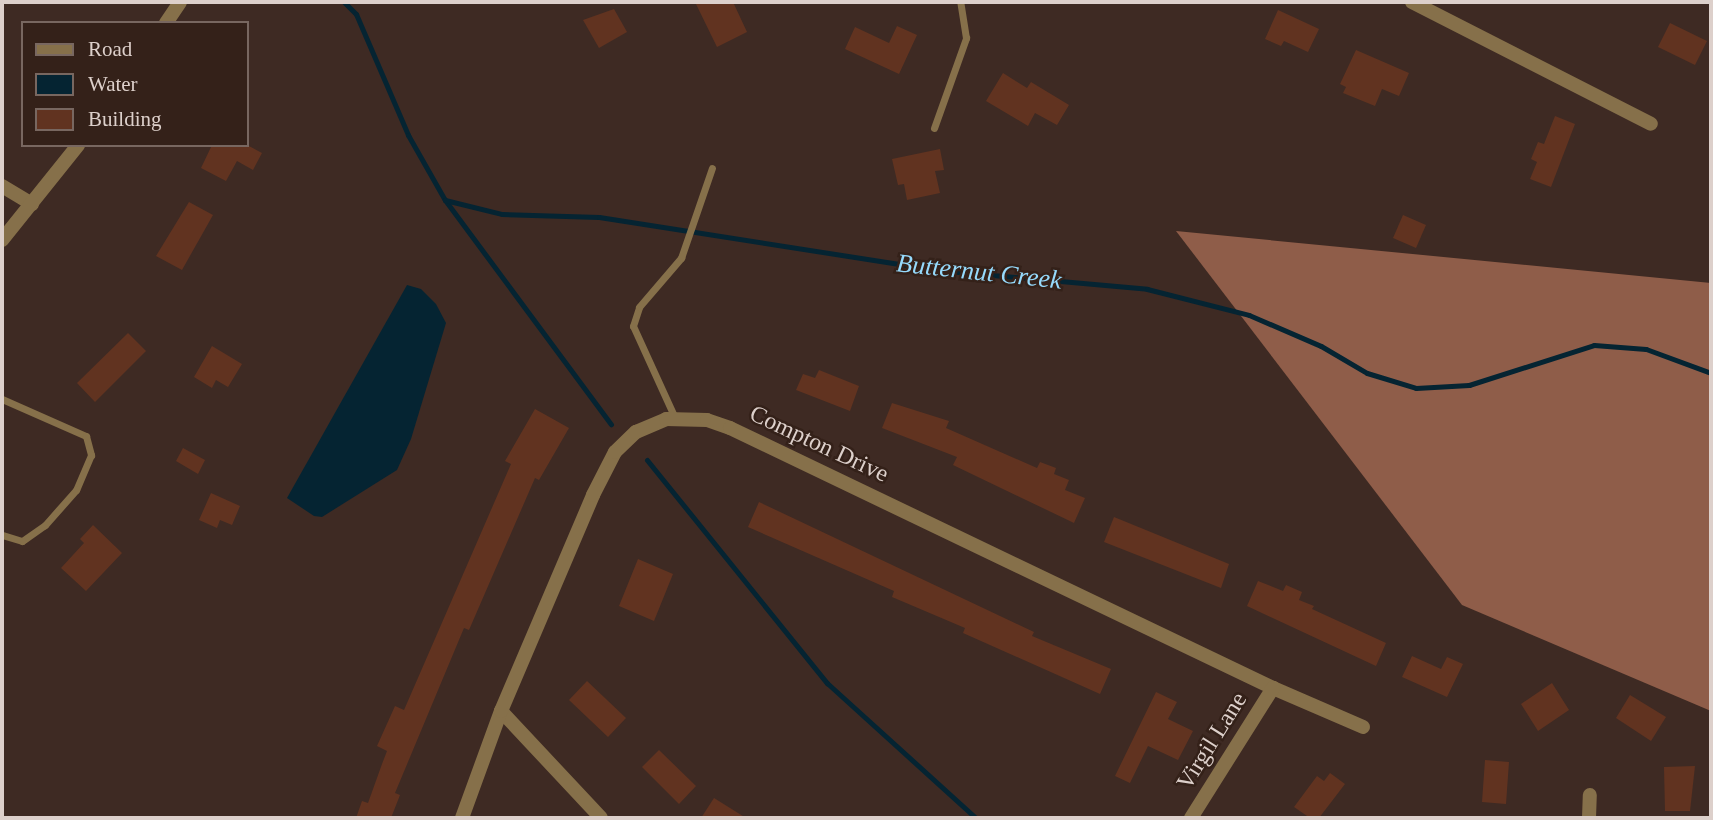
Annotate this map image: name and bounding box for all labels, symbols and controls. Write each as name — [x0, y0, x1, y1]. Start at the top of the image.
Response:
legend — [21, 21, 248, 147]
text: Road — [88, 37, 132, 61]
text: Water — [88, 72, 138, 96]
text: Building — [88, 107, 162, 131]
water label: Butternut Creek — [895, 248, 1063, 296]
street label: Compton Drive — [745, 399, 893, 489]
street label: Virgil Lane — [1171, 687, 1253, 795]

